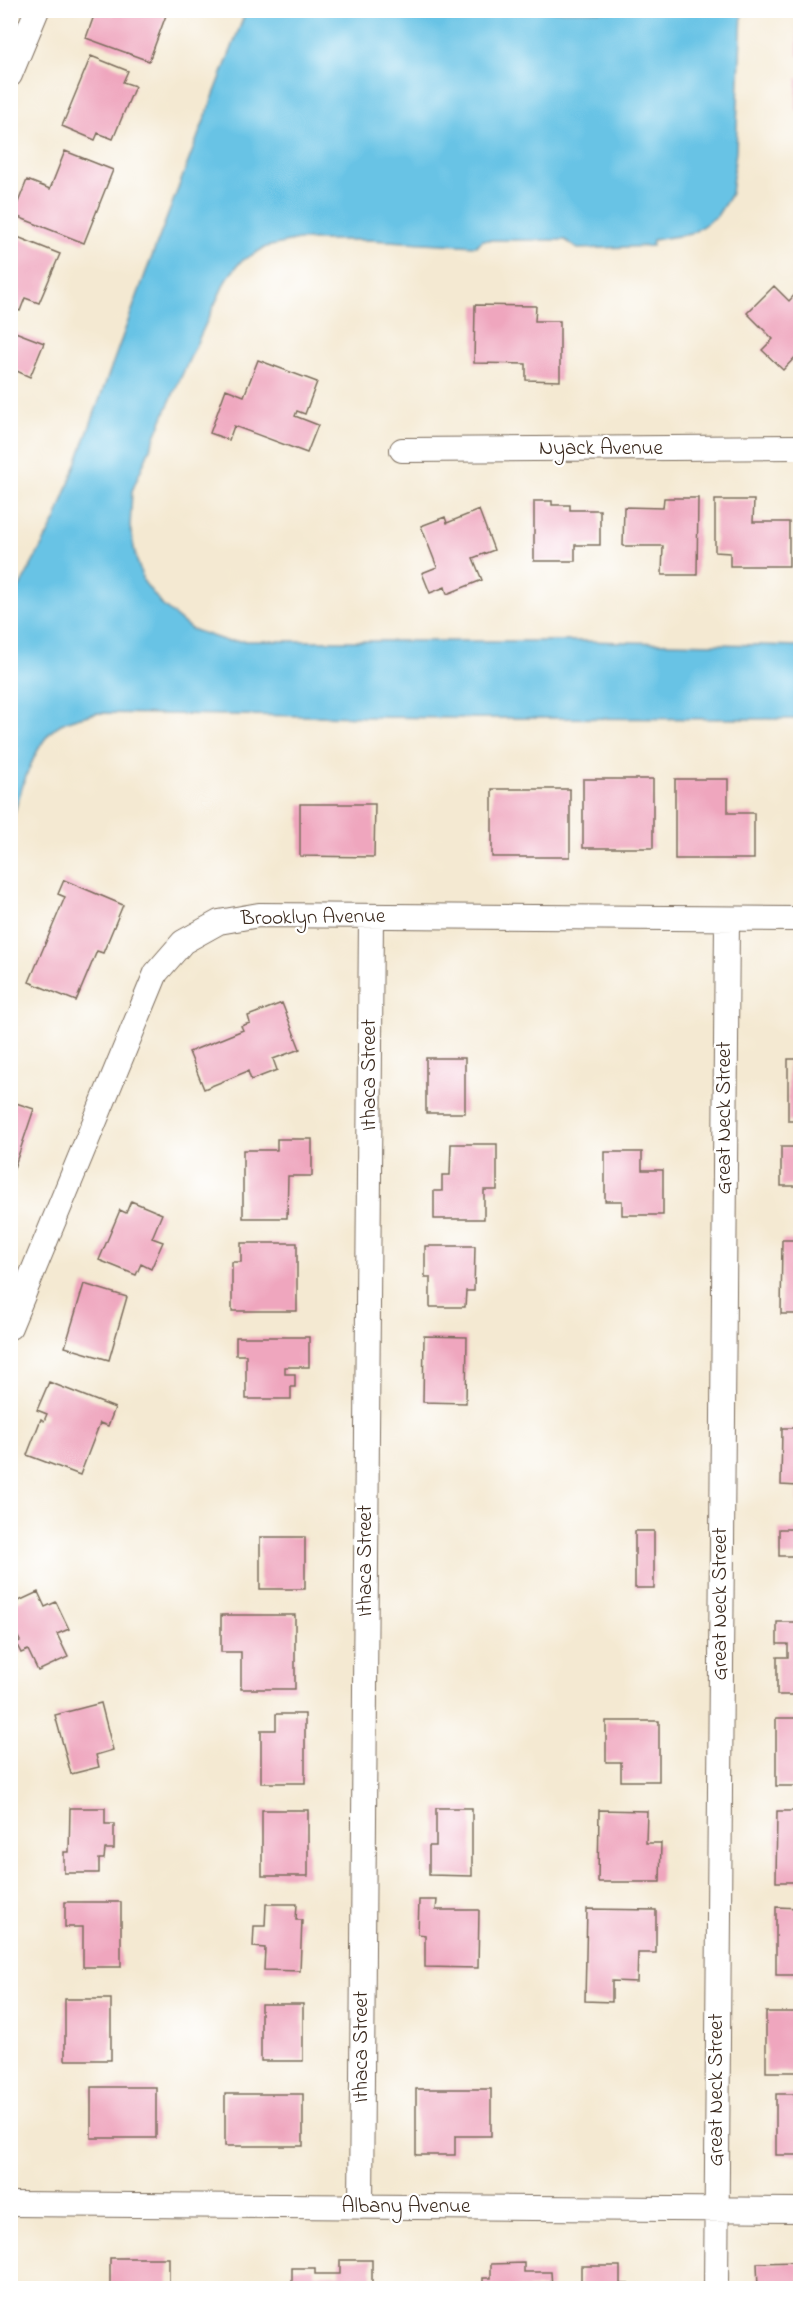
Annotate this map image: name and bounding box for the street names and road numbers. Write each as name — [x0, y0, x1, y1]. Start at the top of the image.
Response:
street label: Nyack Avenue — [539, 434, 663, 466]
street label: Brooklyn Avenue — [239, 902, 386, 936]
street label: Ithaca Street — [355, 1019, 385, 1131]
street label: Great Neck Street — [710, 1041, 740, 1195]
street label: Ithaca Street — [351, 1505, 381, 1617]
street label: Great Neck Street — [706, 1527, 736, 1681]
street label: Ithaca Street — [347, 1991, 377, 2103]
street label: Great Neck Street — [702, 2013, 732, 2167]
street label: Albany Avenue — [342, 2192, 471, 2224]

